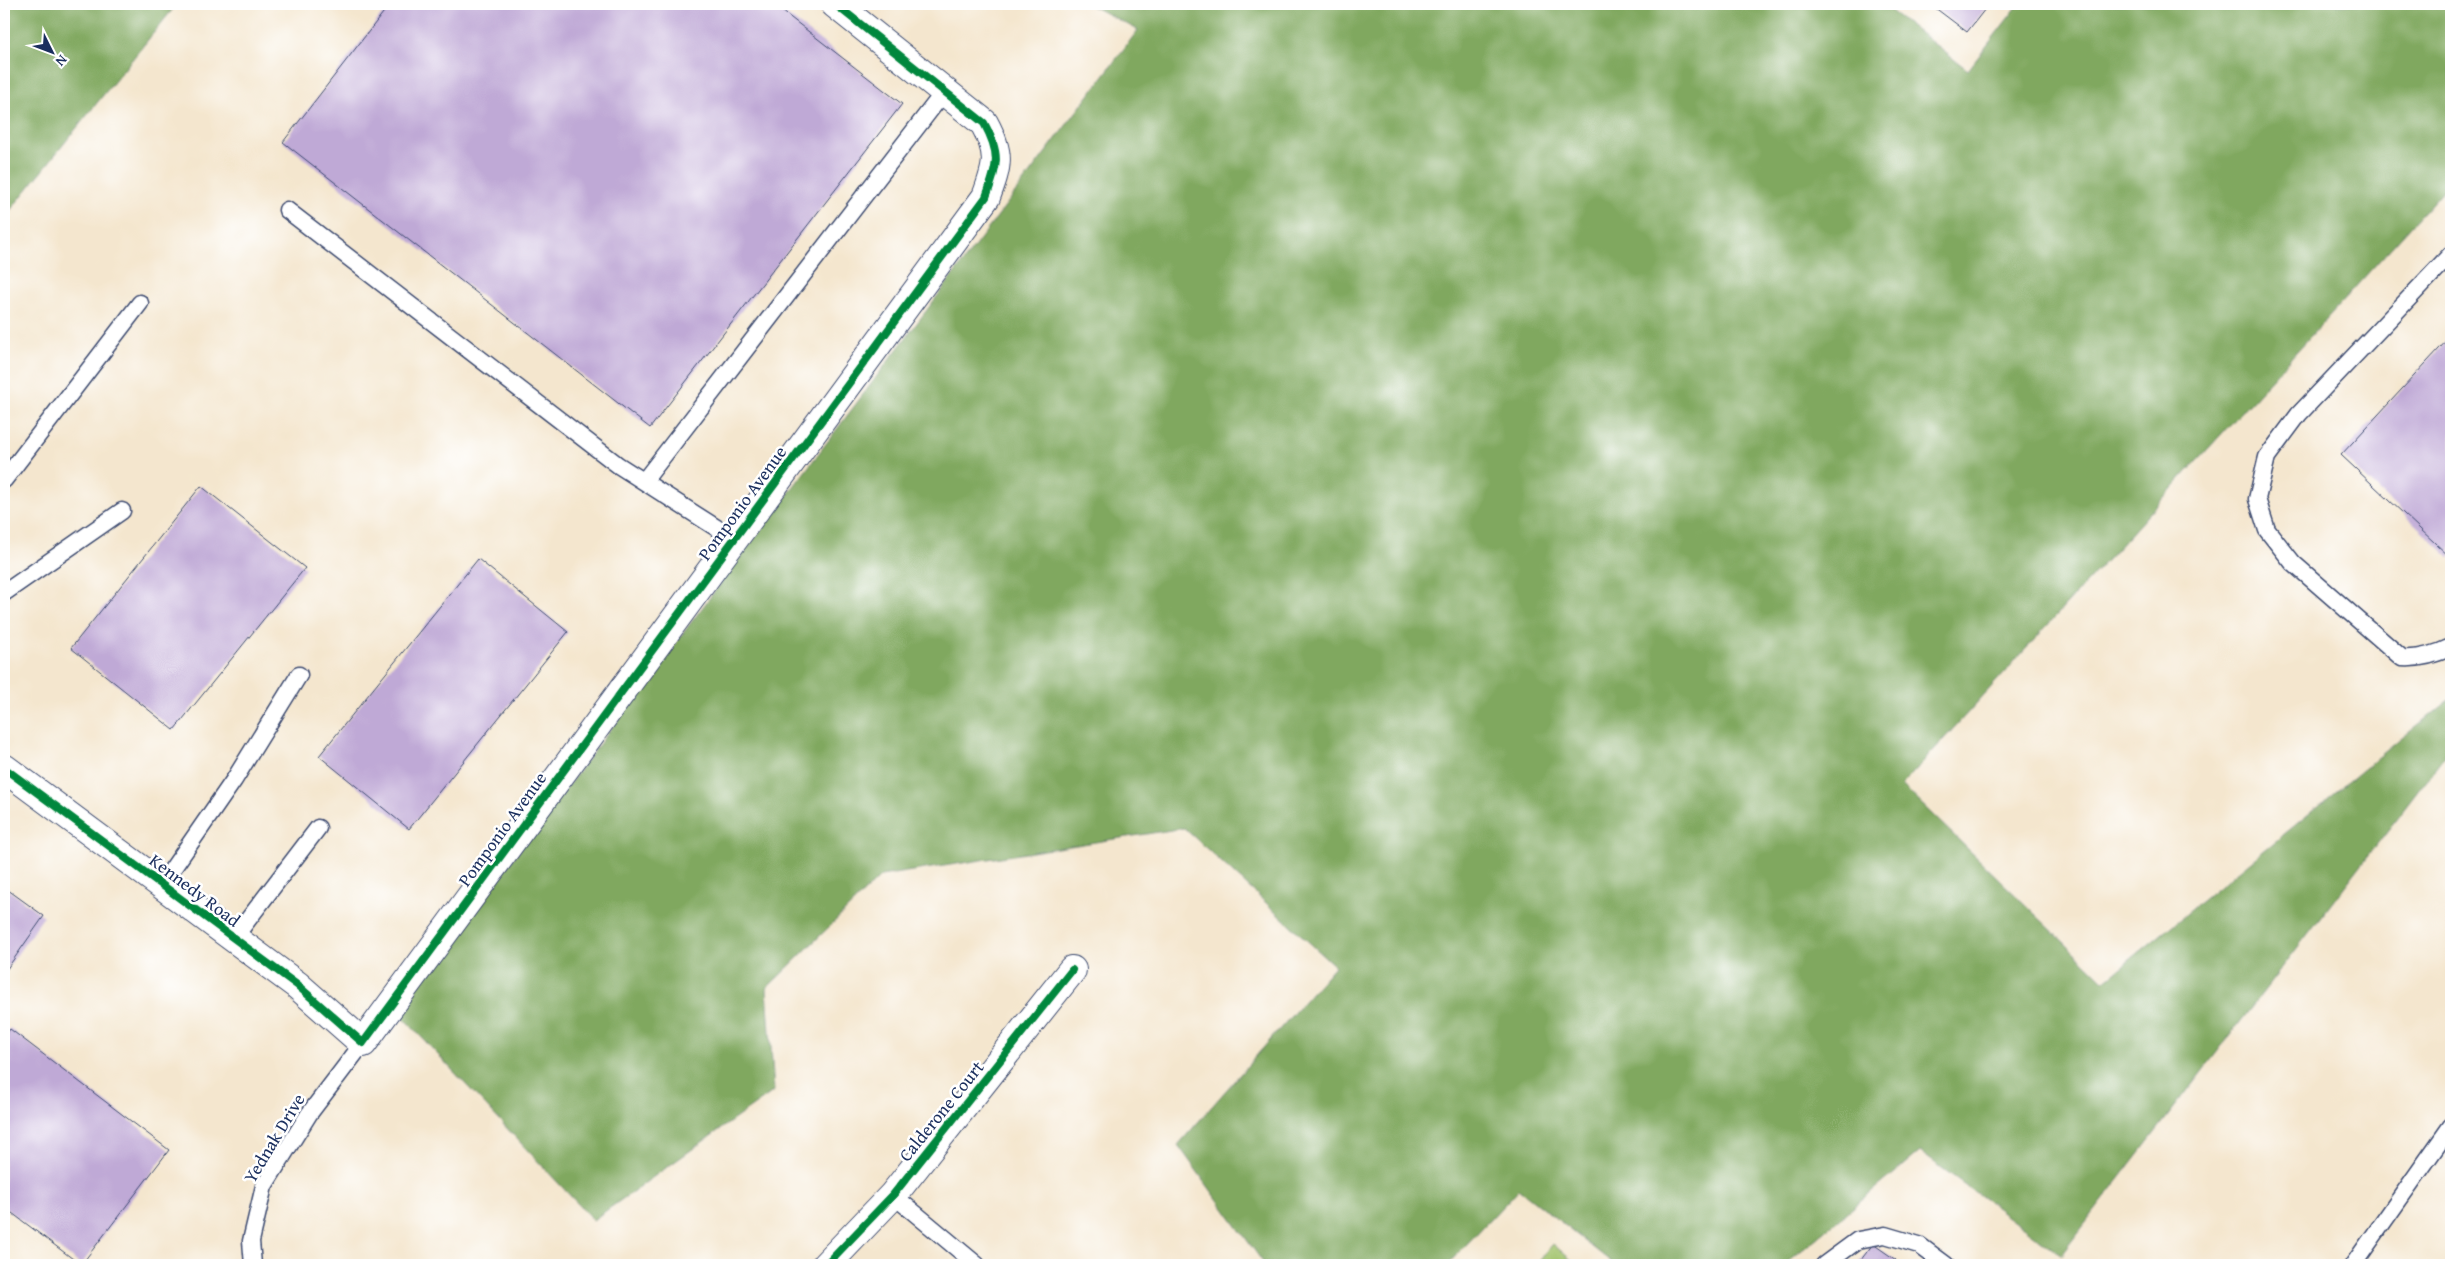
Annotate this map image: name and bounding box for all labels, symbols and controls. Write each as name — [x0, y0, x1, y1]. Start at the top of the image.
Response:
north arrow — [28, 28, 78, 78]
text: N — [51, 51, 72, 71]
street label: Pomponio Avenue — [691, 440, 793, 566]
street label: Pomponio Avenue — [451, 766, 553, 892]
street label: Kennedy Road — [144, 847, 247, 933]
street label: Calderone Court — [892, 1054, 991, 1167]
street label: Yednak Drive — [237, 1088, 311, 1188]

